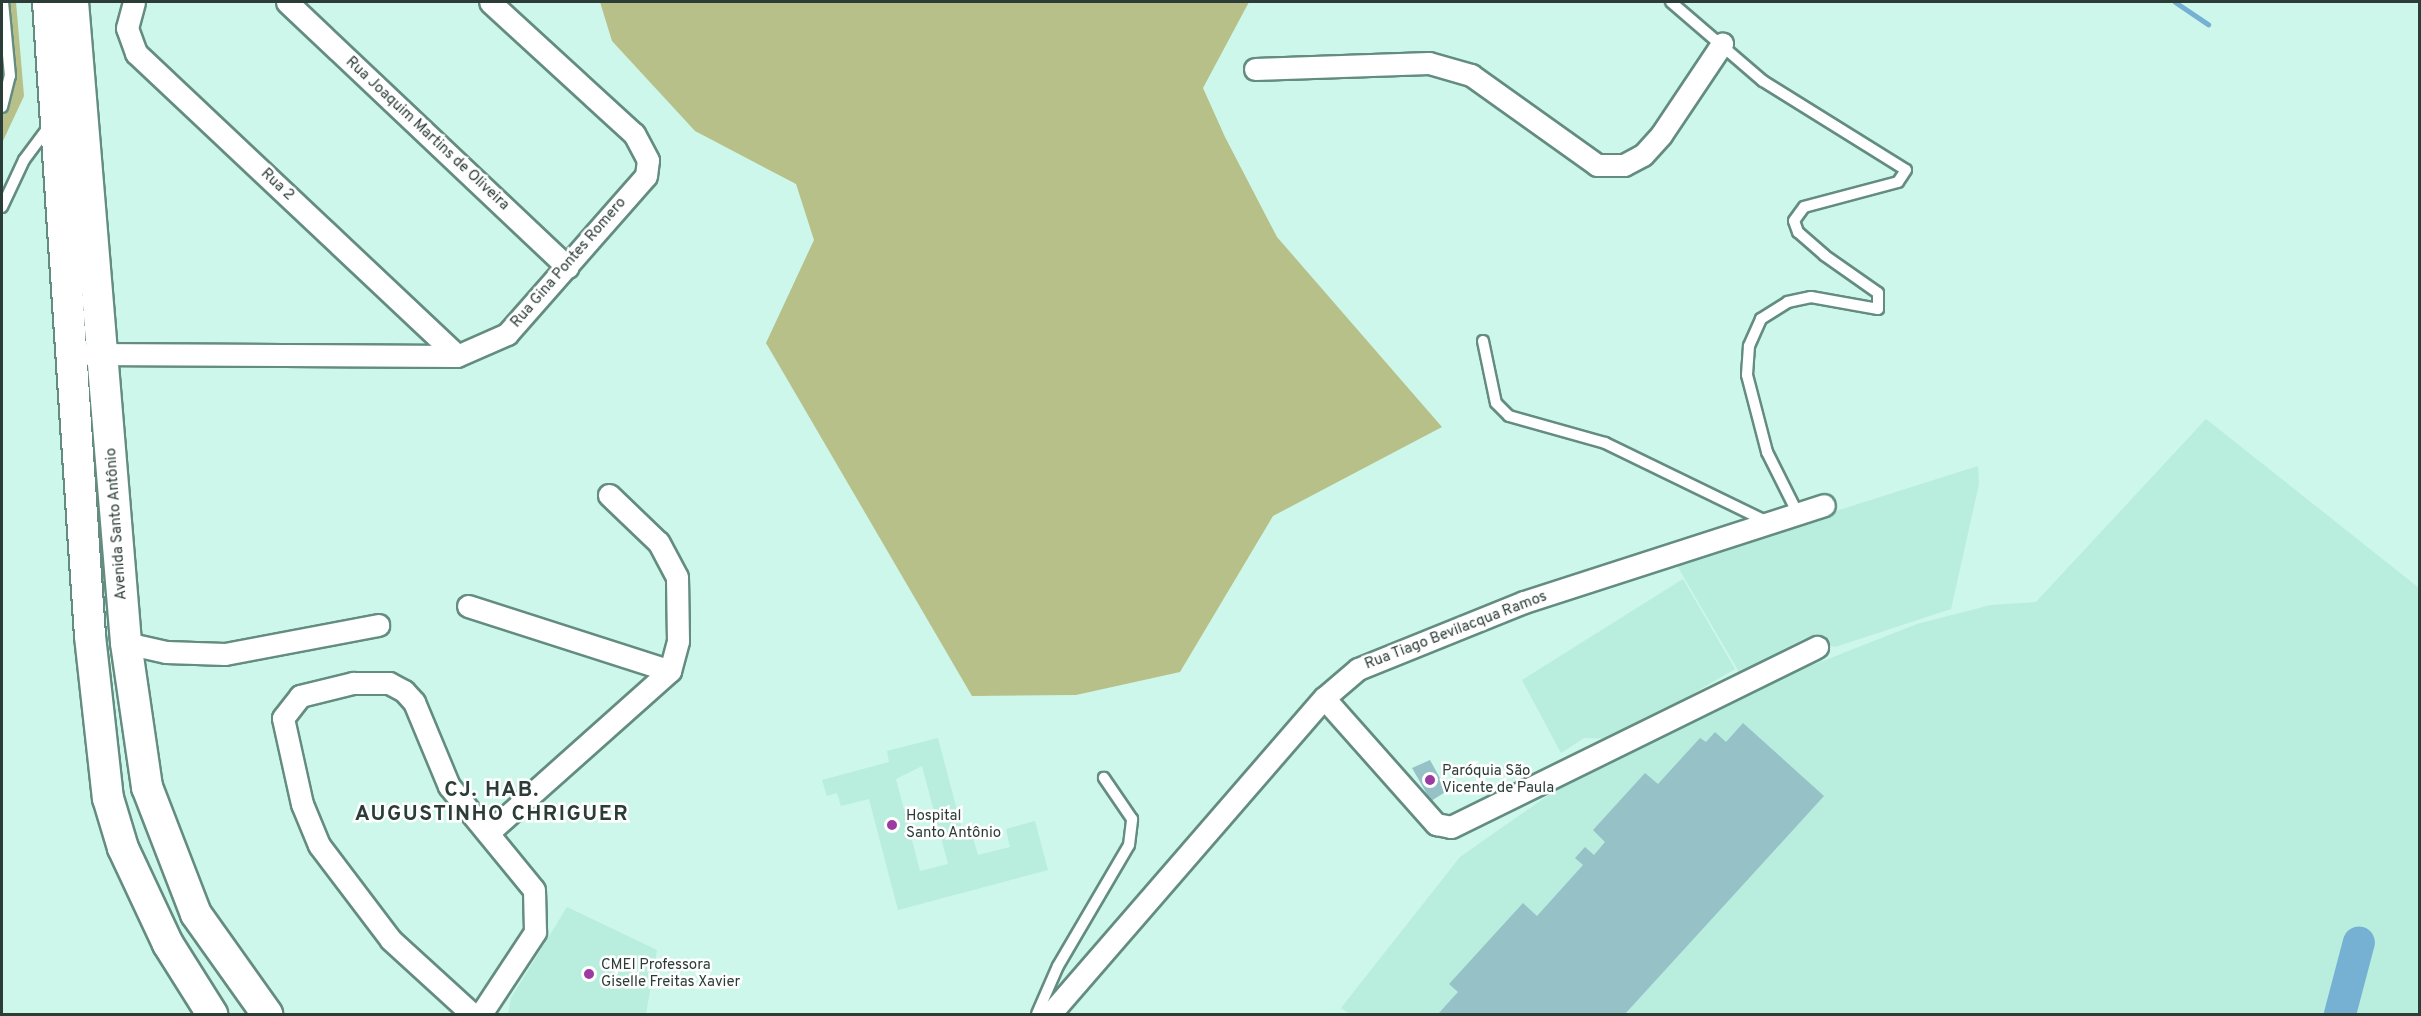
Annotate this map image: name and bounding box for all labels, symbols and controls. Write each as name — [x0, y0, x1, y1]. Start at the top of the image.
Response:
street label: Rua Joaquim Martins de Oliveira — [341, 53, 513, 215]
street label: Rua 2 — [257, 165, 297, 205]
street label: Rua Gina Pontes Romero — [508, 194, 630, 332]
street label: Avenida Santo Antônio — [103, 447, 131, 601]
street label: Rua Tiago Bevilacqua Ramos — [1362, 588, 1550, 674]
place label: Paróquia São Vicente de Paula — [1442, 762, 1554, 797]
marker: Paróquia São Vicente de Paula — [1423, 773, 1437, 787]
district label: CJ. HAB. AUGUSTINHO CHRIGUER — [355, 778, 629, 828]
place label: Hospital Santo Antônio — [906, 807, 1002, 842]
marker: Hospital Santo Antônio — [883, 816, 901, 834]
place label: CMEI Professora Giselle Freitas Xavier — [601, 956, 740, 991]
marker: CMEI Professora Giselle Freitas Xavier — [582, 967, 596, 981]

